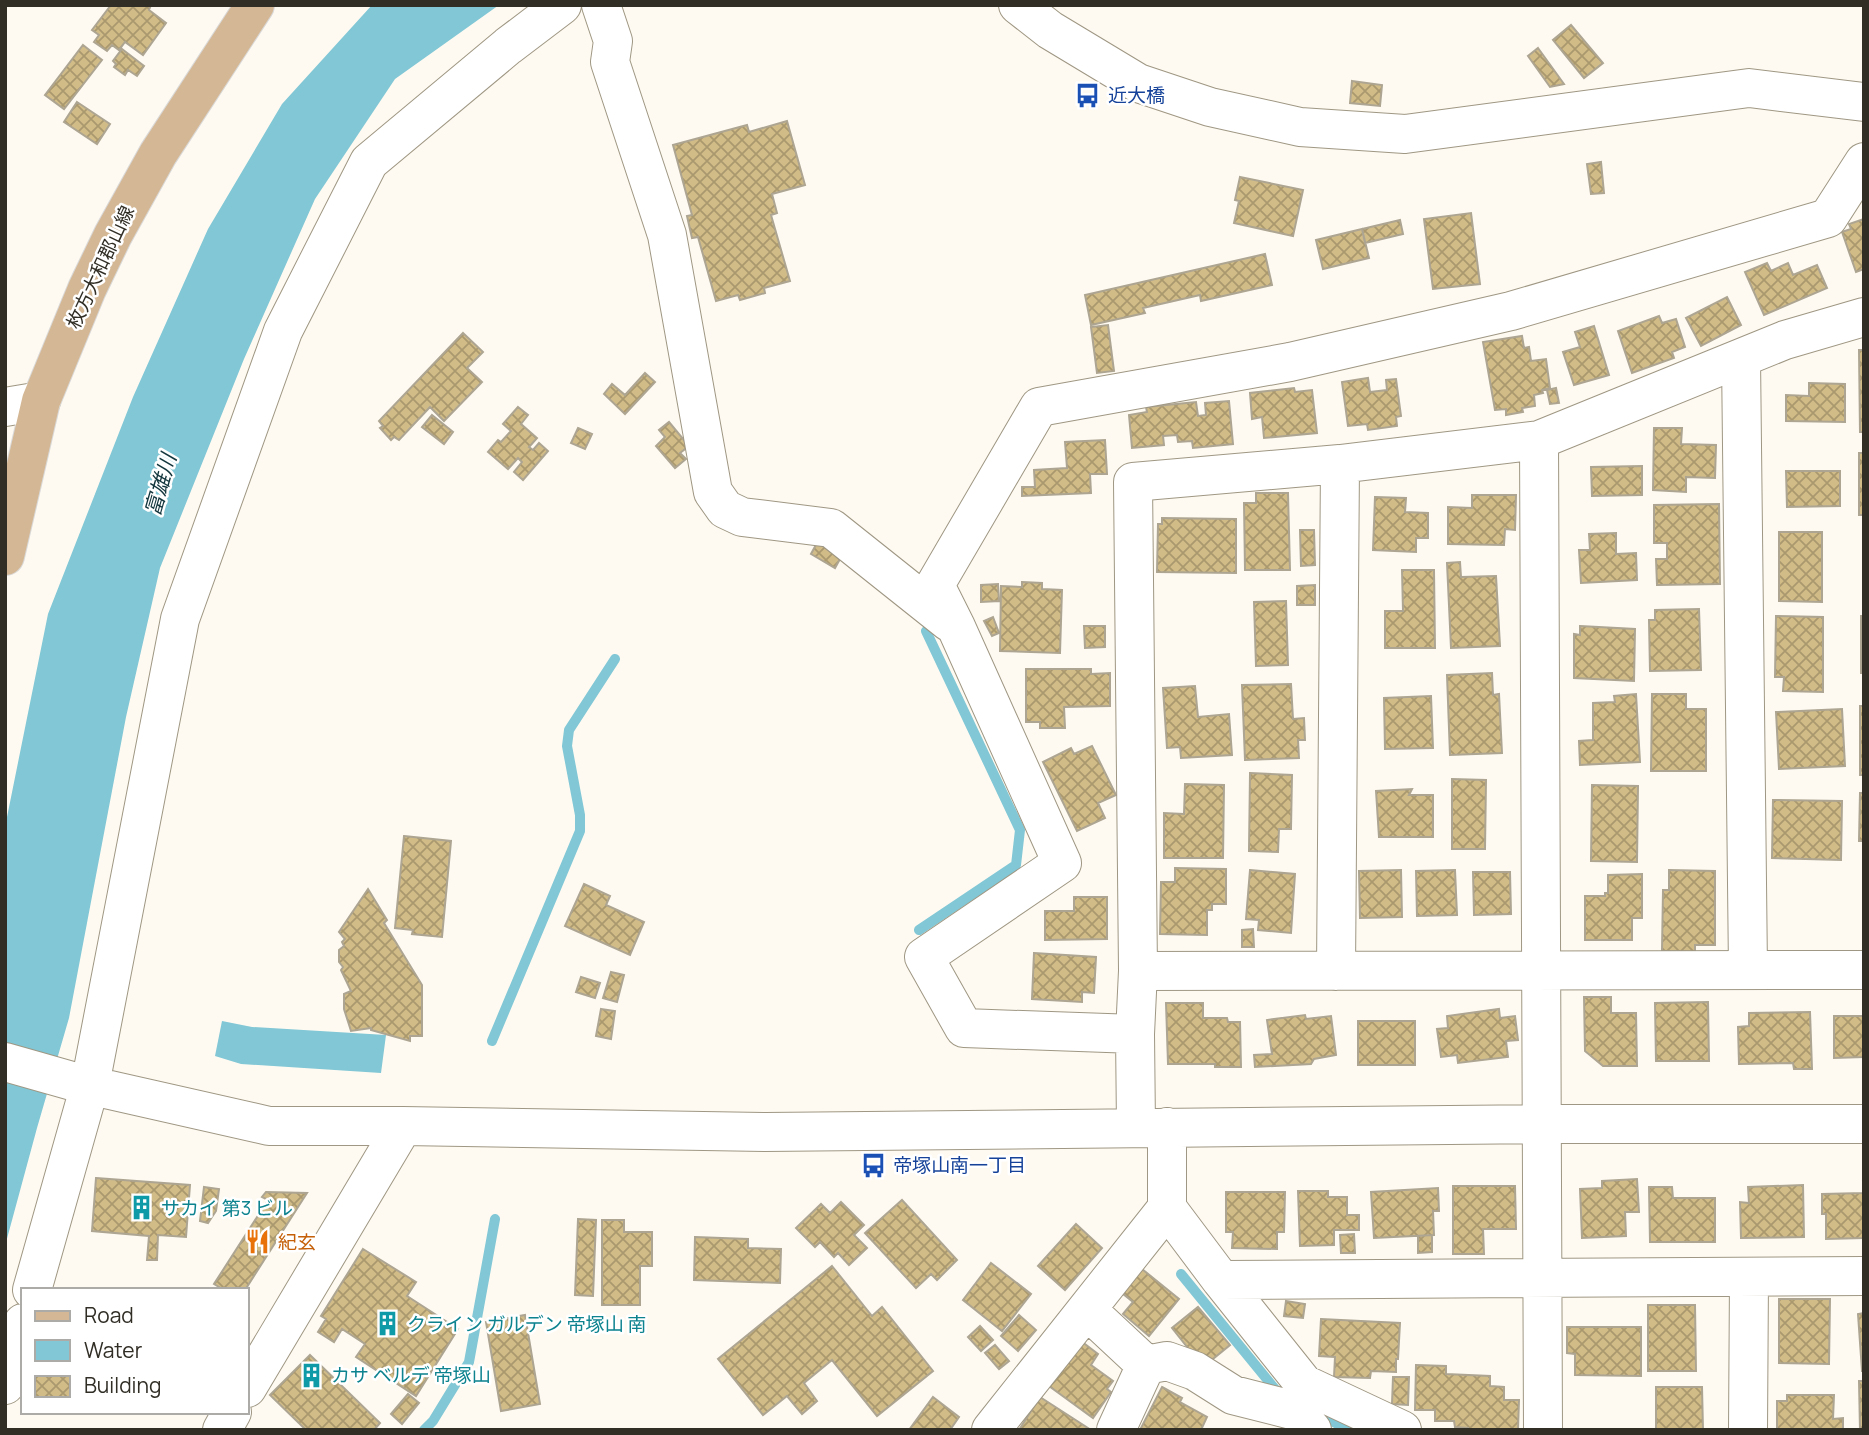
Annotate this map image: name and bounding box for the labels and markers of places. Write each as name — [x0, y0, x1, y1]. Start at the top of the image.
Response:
bus stop icon: 近大橋 — [1074, 81, 1102, 109]
place label: 近大橋 — [1108, 82, 1165, 108]
bus stop icon: 帝塚山南一丁目 — [859, 1151, 887, 1179]
place label: 帝塚山南一丁目 — [893, 1152, 1026, 1178]
building icon: サカイ 第3 ビル — [127, 1194, 155, 1222]
place label: サカイ 第3 ビル — [161, 1195, 293, 1221]
restaurant icon: 紀玄 — [244, 1228, 272, 1256]
place label: 紀玄 — [278, 1229, 316, 1255]
building icon: クライン ガルデン 帝塚山 南 — [373, 1310, 401, 1338]
place label: クライン ガルデン 帝塚山 南 — [407, 1311, 646, 1337]
building icon: カサ ベルデ 帝塚山 — [297, 1361, 325, 1389]
place label: カサ ベルデ 帝塚山 — [331, 1362, 491, 1388]

